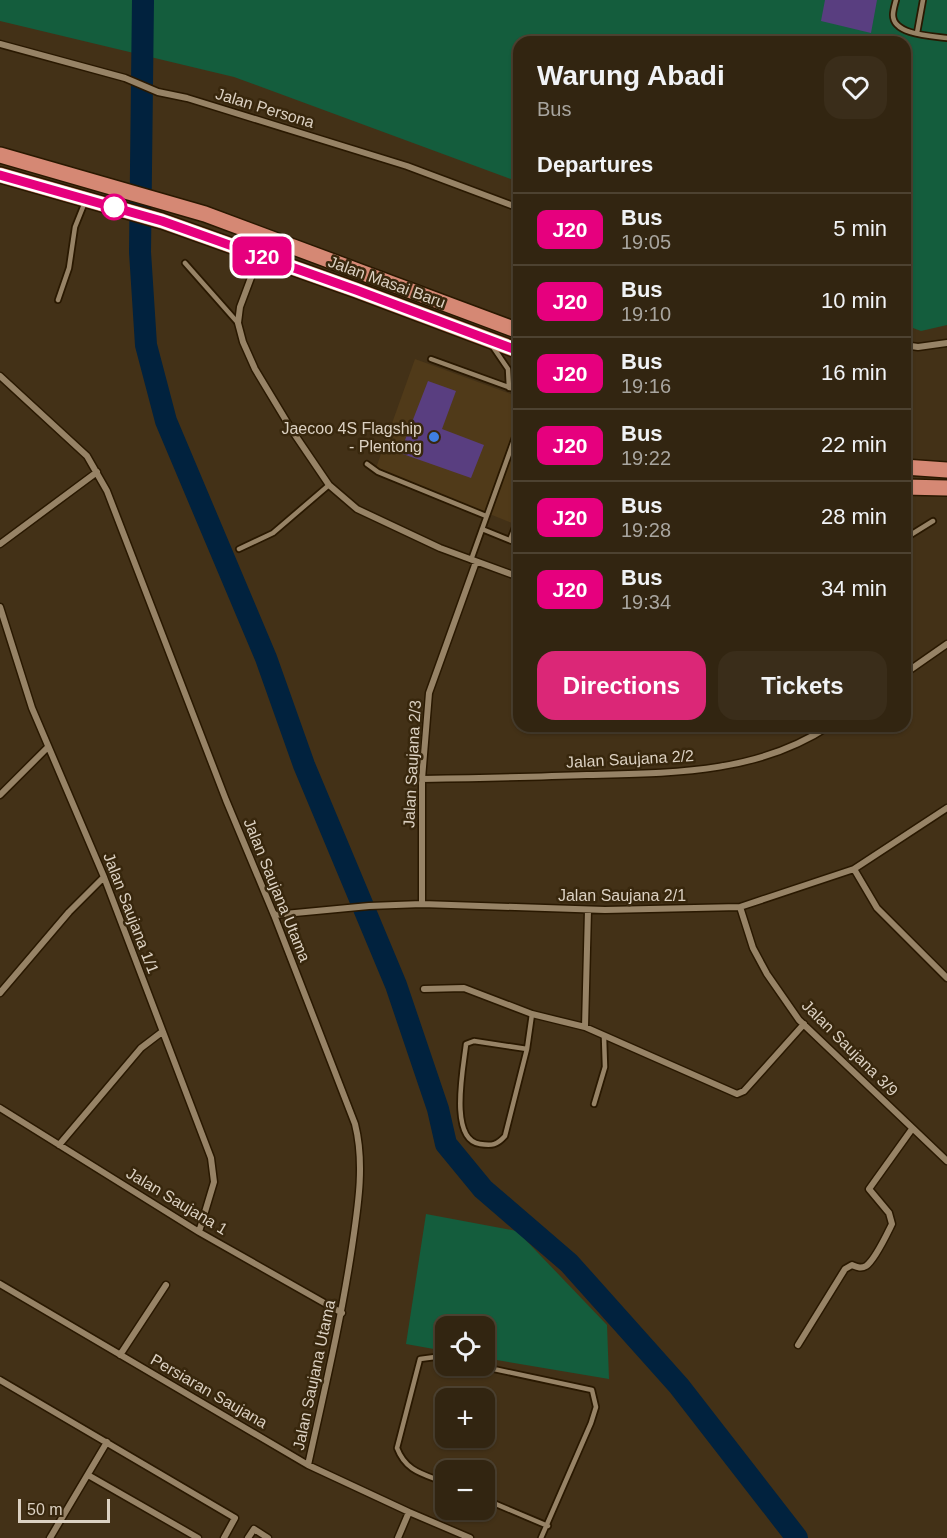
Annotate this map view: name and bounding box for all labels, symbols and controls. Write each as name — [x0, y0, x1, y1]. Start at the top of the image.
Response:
button: heart — [824, 56, 887, 119]
text: Warung Abadi — [537, 60, 725, 91]
street label: Jalan Persona — [214, 85, 316, 131]
text: Bus — [537, 98, 571, 120]
text: Departures — [537, 152, 653, 177]
unlabelled marker — [101, 194, 127, 220]
text: Bus — [621, 205, 663, 230]
text: 5 min — [833, 216, 887, 241]
text: J20 — [552, 218, 588, 241]
text: 19:05 — [621, 231, 671, 253]
line badge: J20 — [228, 236, 296, 276]
text: J20 — [244, 245, 280, 268]
street label: Jalan Masai Baru — [326, 253, 448, 311]
text: Bus — [621, 277, 663, 302]
text: 10 min — [821, 288, 887, 313]
text: J20 — [552, 290, 588, 313]
text: 19:10 — [621, 303, 671, 325]
text: Bus — [621, 349, 663, 374]
text: 16 min — [821, 360, 887, 385]
text: J20 — [552, 362, 588, 385]
text: 19:16 — [621, 375, 671, 397]
place label: Jaecoo 4S Flagship - Plentong — [281, 420, 422, 455]
text: Bus — [621, 421, 663, 446]
marker: Jaecoo 4S Flagship - Plentong — [427, 430, 441, 444]
text: 22 min — [821, 432, 887, 457]
text: J20 — [552, 434, 588, 457]
text: 19:22 — [621, 447, 671, 469]
text: Bus — [621, 493, 663, 518]
text: 28 min — [821, 504, 887, 529]
text: J20 — [552, 506, 588, 529]
text: 19:28 — [621, 519, 671, 541]
text: Bus — [621, 565, 663, 590]
text: 34 min — [821, 576, 887, 601]
text: J20 — [552, 578, 588, 601]
text: 19:34 — [621, 591, 671, 613]
button: Directions — [537, 651, 706, 720]
button: Tickets — [718, 651, 887, 720]
street label: Jalan Saujana 2/3 — [400, 699, 424, 828]
street label: Jalan Saujana 2/2 — [566, 747, 695, 771]
street label: Jalan Saujana Utama — [240, 816, 314, 964]
street label: Jalan Saujana 1/1 — [100, 850, 162, 976]
street label: Jalan Saujana 2/1 — [558, 887, 686, 904]
street label: Jalan Saujana 3/9 — [799, 997, 901, 1099]
street label: Jalan Saujana 1 — [123, 1164, 231, 1238]
street label: Jalan Saujana Utama — [290, 1298, 338, 1452]
map controls — [435, 1316, 495, 1520]
button: locate — [435, 1316, 495, 1376]
street label: Persiaran Saujana — [148, 1351, 270, 1431]
button: + — [435, 1388, 495, 1448]
button: − — [435, 1460, 495, 1520]
scale bar — [18, 1496, 110, 1524]
text: 50 m — [27, 1501, 63, 1518]

